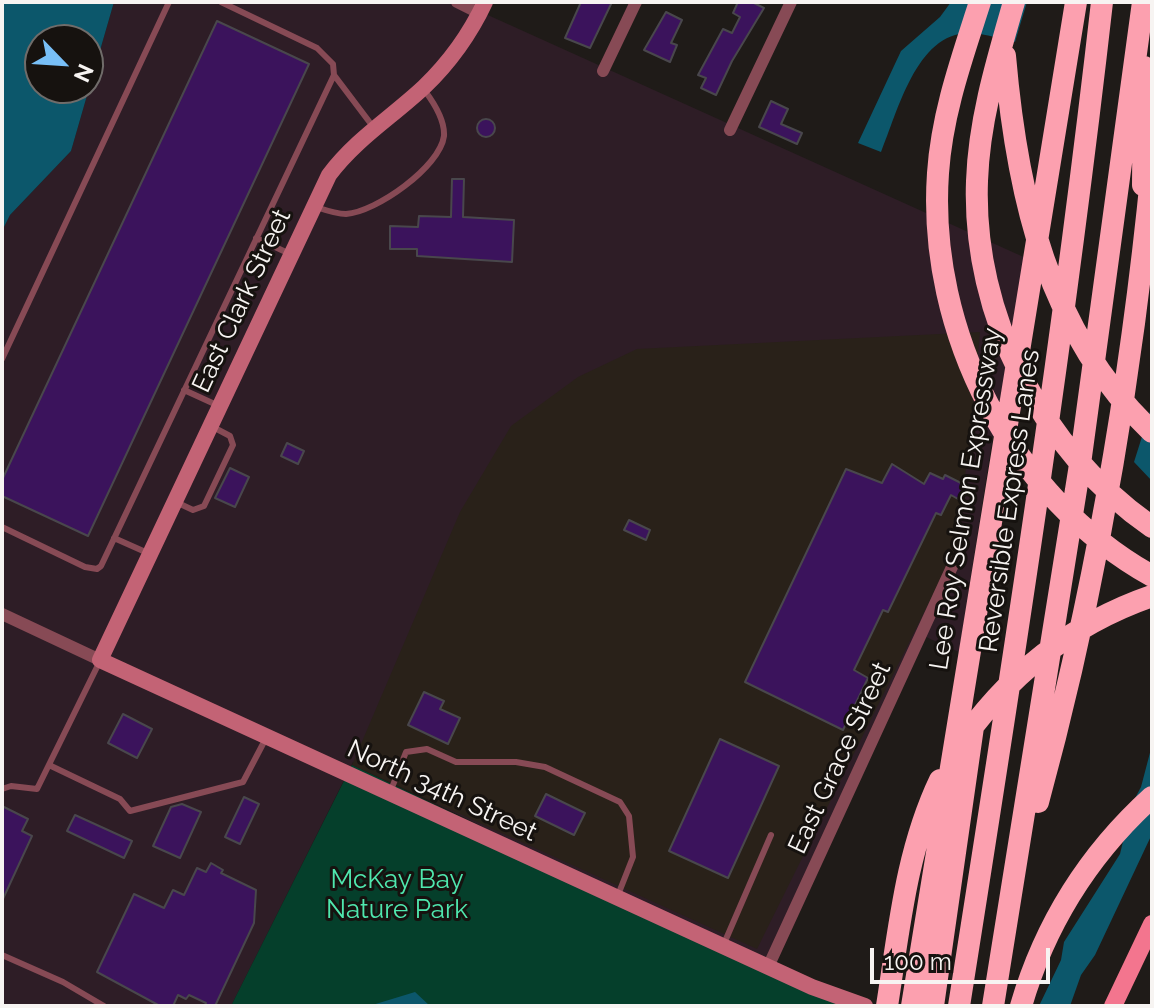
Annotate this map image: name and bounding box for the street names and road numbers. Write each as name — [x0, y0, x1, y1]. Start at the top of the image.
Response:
street label: East Clark Street — [186, 204, 298, 398]
street label: Lee Roy Selmon Expressway — [924, 326, 1008, 672]
street label: Reversible Express Lanes — [973, 348, 1047, 654]
street label: East Grace Street — [782, 657, 898, 859]
street label: North 34th Street — [342, 733, 542, 849]

